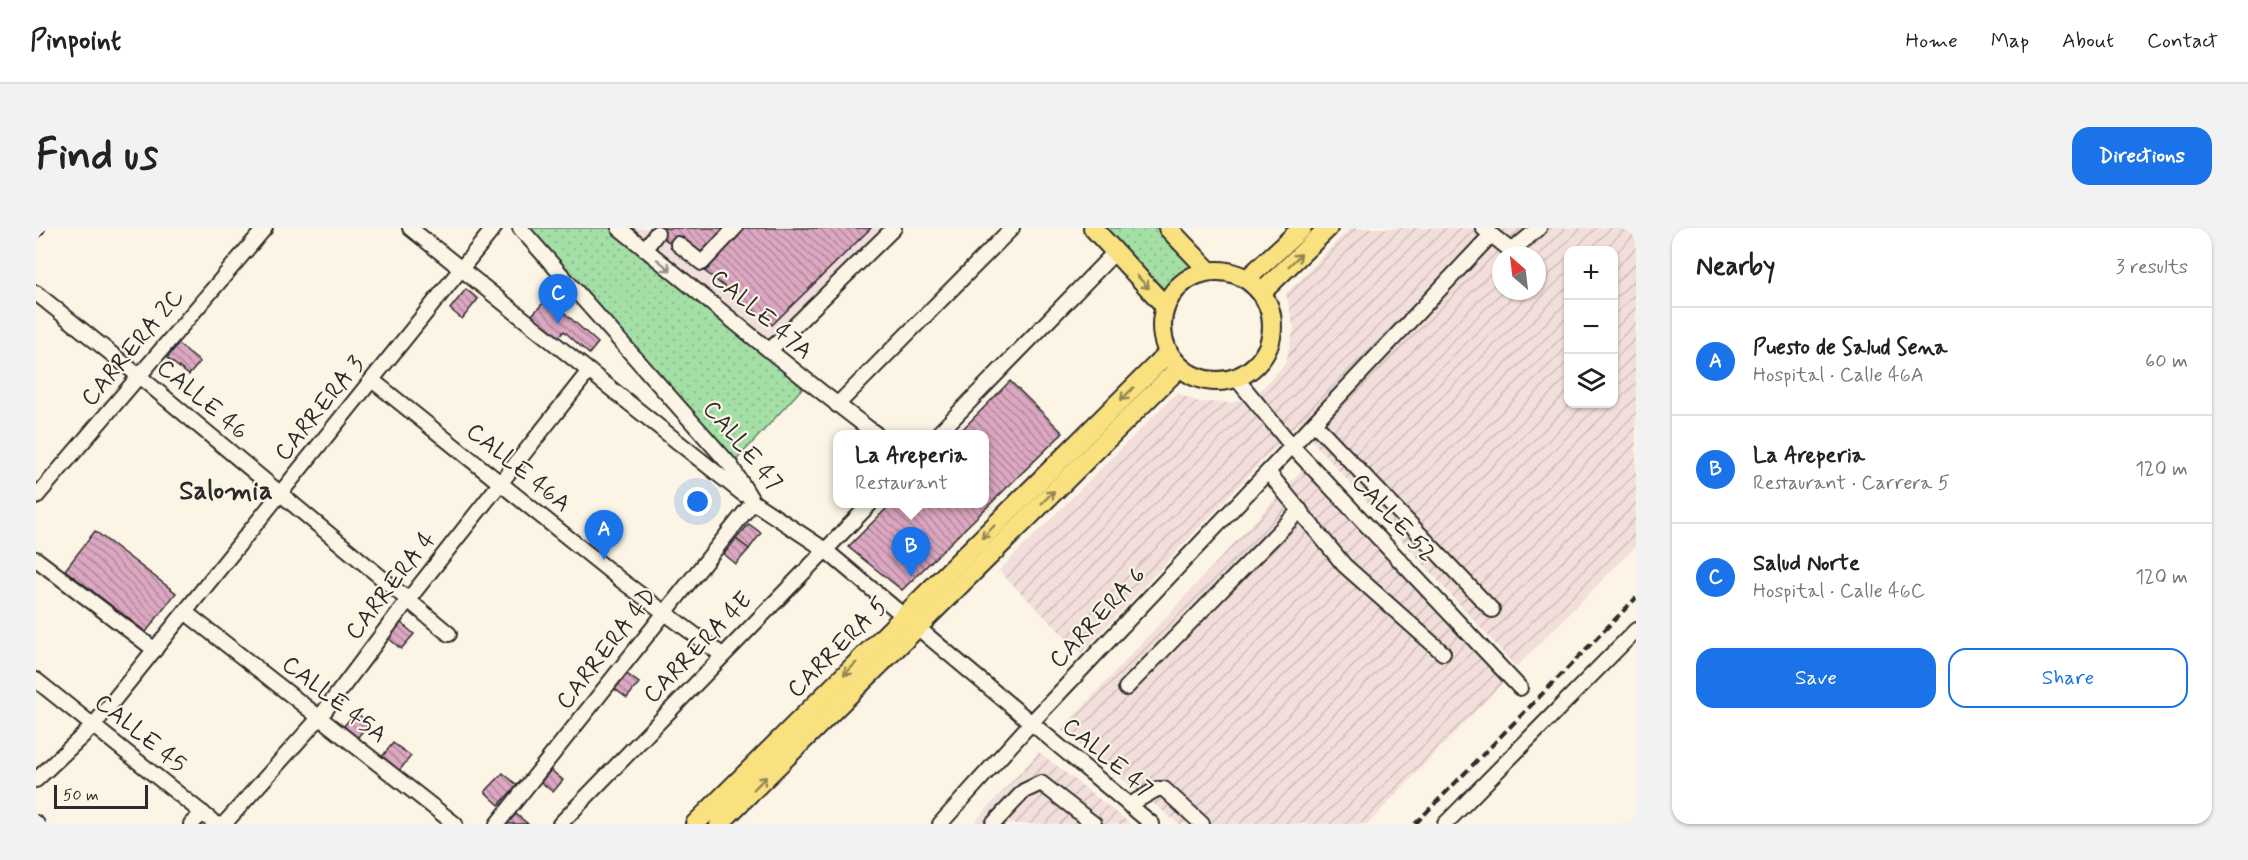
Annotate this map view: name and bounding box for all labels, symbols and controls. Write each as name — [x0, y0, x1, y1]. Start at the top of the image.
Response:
text: Pinpoint — [30, 23, 121, 60]
text: Home — [1906, 27, 1958, 55]
text: Map — [1991, 27, 2029, 55]
text: About — [2062, 27, 2114, 55]
text: Contact — [2147, 27, 2218, 55]
button: Directions — [2072, 127, 2212, 185]
text: Find us — [36, 129, 158, 184]
north arrow — [1492, 246, 1546, 300]
map controls — [1564, 246, 1618, 408]
button: + — [1564, 246, 1618, 300]
text: Nearby — [1696, 250, 1775, 284]
one-way arrow — [1287, 253, 1302, 268]
text: 3 results — [2116, 254, 2188, 281]
one-way arrow — [656, 258, 672, 271]
street label: CALLE 47A — [703, 263, 819, 367]
pin: C — [538, 274, 578, 324]
one-way arrow — [1136, 275, 1151, 290]
street label: CARRERA 2C — [75, 283, 191, 413]
button: − — [1564, 300, 1618, 354]
text: Puesto de Salud Sena — [1753, 334, 1948, 362]
text: A — [1709, 348, 1722, 375]
text: 60 m — [2145, 348, 2188, 375]
street label: CARRERA 3 — [268, 350, 372, 468]
street label: CALLE 46 — [150, 353, 254, 447]
button: layers — [1564, 354, 1618, 408]
text: Hospital · Calle 46A — [1753, 362, 1924, 389]
one-way arrow — [1119, 387, 1134, 402]
street label: CALLE 47 — [695, 394, 789, 498]
street label: CALLE 46A — [459, 416, 577, 520]
popup — [833, 430, 989, 508]
text: La Areperia — [855, 442, 967, 470]
text: La Areperia — [1753, 442, 1865, 470]
text: B — [1709, 456, 1722, 483]
text: 120 m — [2135, 456, 2188, 483]
street label: CALLE 52 — [1344, 467, 1442, 569]
text: Restaurant — [855, 470, 948, 497]
text: Restaurant · Carrera 5 — [1753, 470, 1950, 497]
district label: Salomia — [179, 475, 273, 509]
your location — [683, 487, 712, 516]
one-way arrow — [1040, 490, 1055, 505]
pin: A — [584, 510, 624, 560]
one-way arrow — [981, 524, 996, 539]
street label: CARRERA 4 — [339, 525, 443, 647]
pin: B — [892, 528, 930, 577]
text: Salud Norte — [1753, 550, 1860, 578]
street label: CARRERA 6 — [1043, 561, 1153, 675]
text: C — [1708, 564, 1723, 591]
text: 120 m — [2135, 564, 2188, 591]
text: Hospital · Calle 46C — [1753, 578, 1925, 605]
street label: CARRERA 4D — [550, 582, 664, 716]
street label: CARRERA 4E — [637, 585, 759, 711]
street label: CARRERA 5 — [781, 591, 895, 705]
button: Save — [1696, 648, 1936, 708]
button: Share — [1948, 648, 2188, 708]
street label: CALLE 45A — [275, 649, 393, 751]
one-way arrow — [843, 662, 858, 677]
street label: CALLE 45 — [88, 687, 192, 781]
street label: CALLE 47 — [1055, 711, 1159, 805]
one-way arrow — [753, 775, 768, 790]
scale bar — [54, 782, 148, 810]
text: 50 m — [63, 785, 99, 806]

